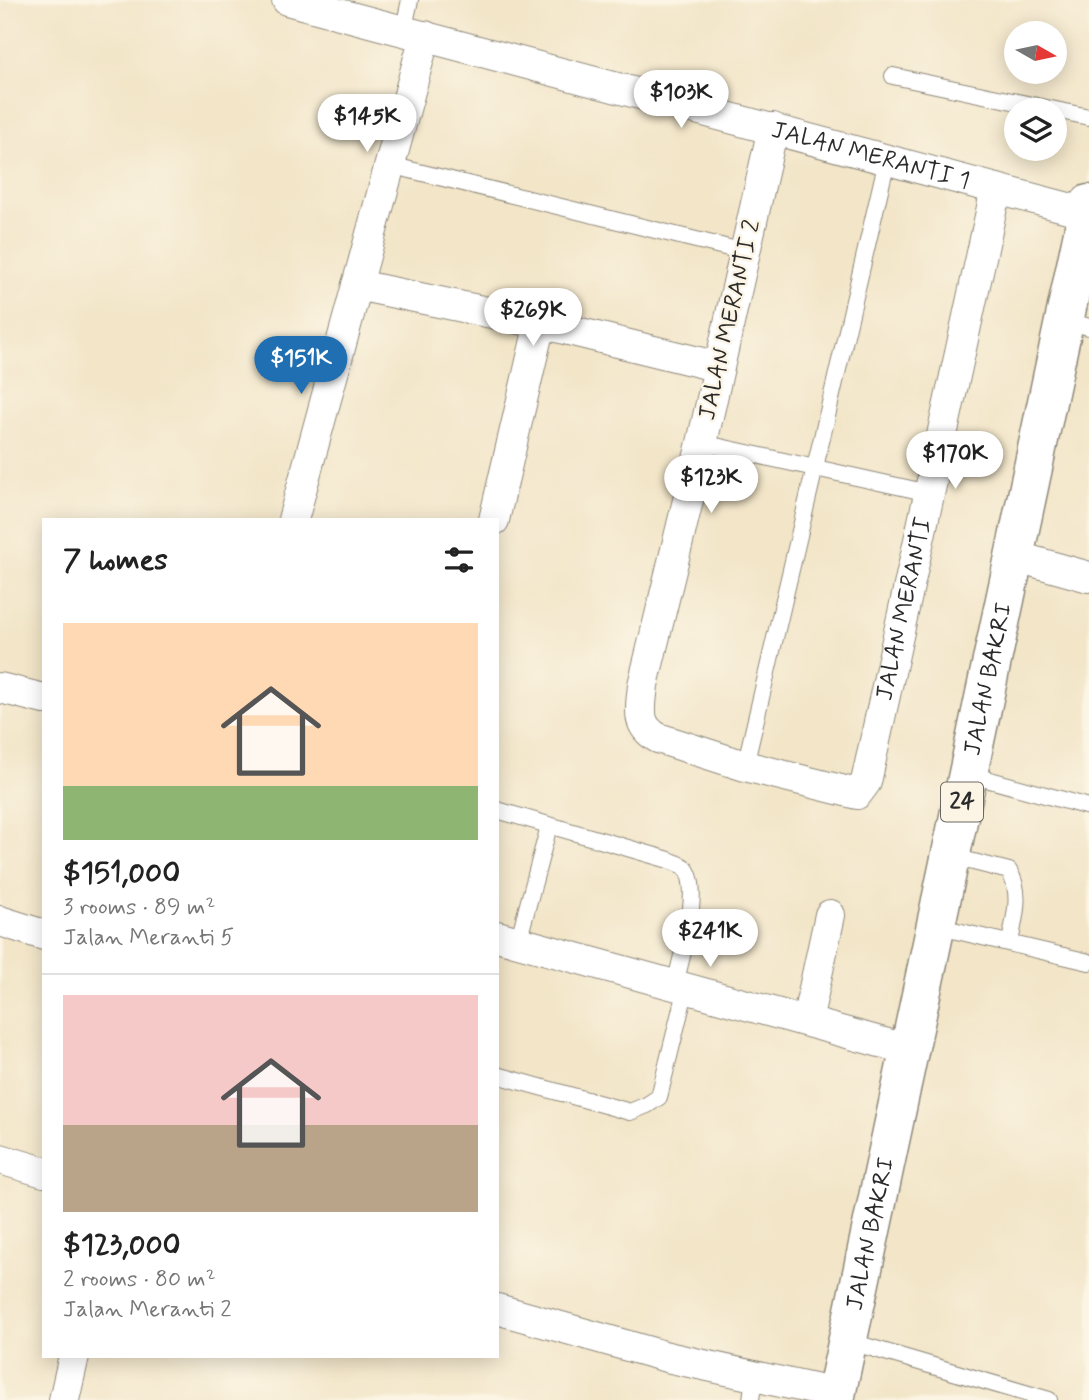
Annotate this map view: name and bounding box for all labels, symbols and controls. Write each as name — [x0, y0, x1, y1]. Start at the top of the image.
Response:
north arrow — [1004, 21, 1068, 84]
map controls — [1004, 21, 1067, 161]
pin: $103K — [632, 71, 730, 130]
text: $103K — [650, 78, 712, 108]
pin: $145K — [318, 94, 416, 154]
button: layers — [1004, 98, 1067, 161]
text: $145K — [334, 102, 400, 132]
street label: JALAN MERANTI 1 — [768, 114, 973, 197]
street label: JALAN MERANTI 2 — [692, 217, 768, 423]
pin: $269K — [484, 288, 582, 348]
text: $269K — [500, 296, 566, 326]
pin: $151K — [252, 336, 350, 396]
text: $151K — [270, 344, 332, 374]
pin: $170K — [906, 432, 1004, 491]
text: $170K — [922, 439, 988, 469]
pin: $123K — [662, 456, 760, 515]
text: $123K — [680, 463, 742, 493]
street label: JALAN MERANTI — [869, 514, 939, 703]
text: 7 homes — [63, 541, 168, 580]
icon: filters — [440, 541, 478, 579]
street label: JALAN BAKRI — [957, 600, 1019, 758]
icon: home — [208, 668, 334, 794]
road number: 24 — [941, 782, 983, 822]
text: $151,000 — [63, 854, 180, 893]
text: 3 rooms · 89 m² — [63, 893, 215, 923]
pin: $241K — [661, 909, 759, 969]
text: $241K — [678, 917, 742, 947]
text: Jalan Meranti 5 — [63, 923, 234, 953]
icon: home — [208, 1040, 334, 1166]
street label: JALAN BAKRI — [839, 1154, 902, 1313]
text: $123,000 — [63, 1226, 181, 1265]
text: 2 rooms · 80 m² — [63, 1265, 216, 1295]
text: Jalan Meranti 2 — [63, 1295, 232, 1325]

